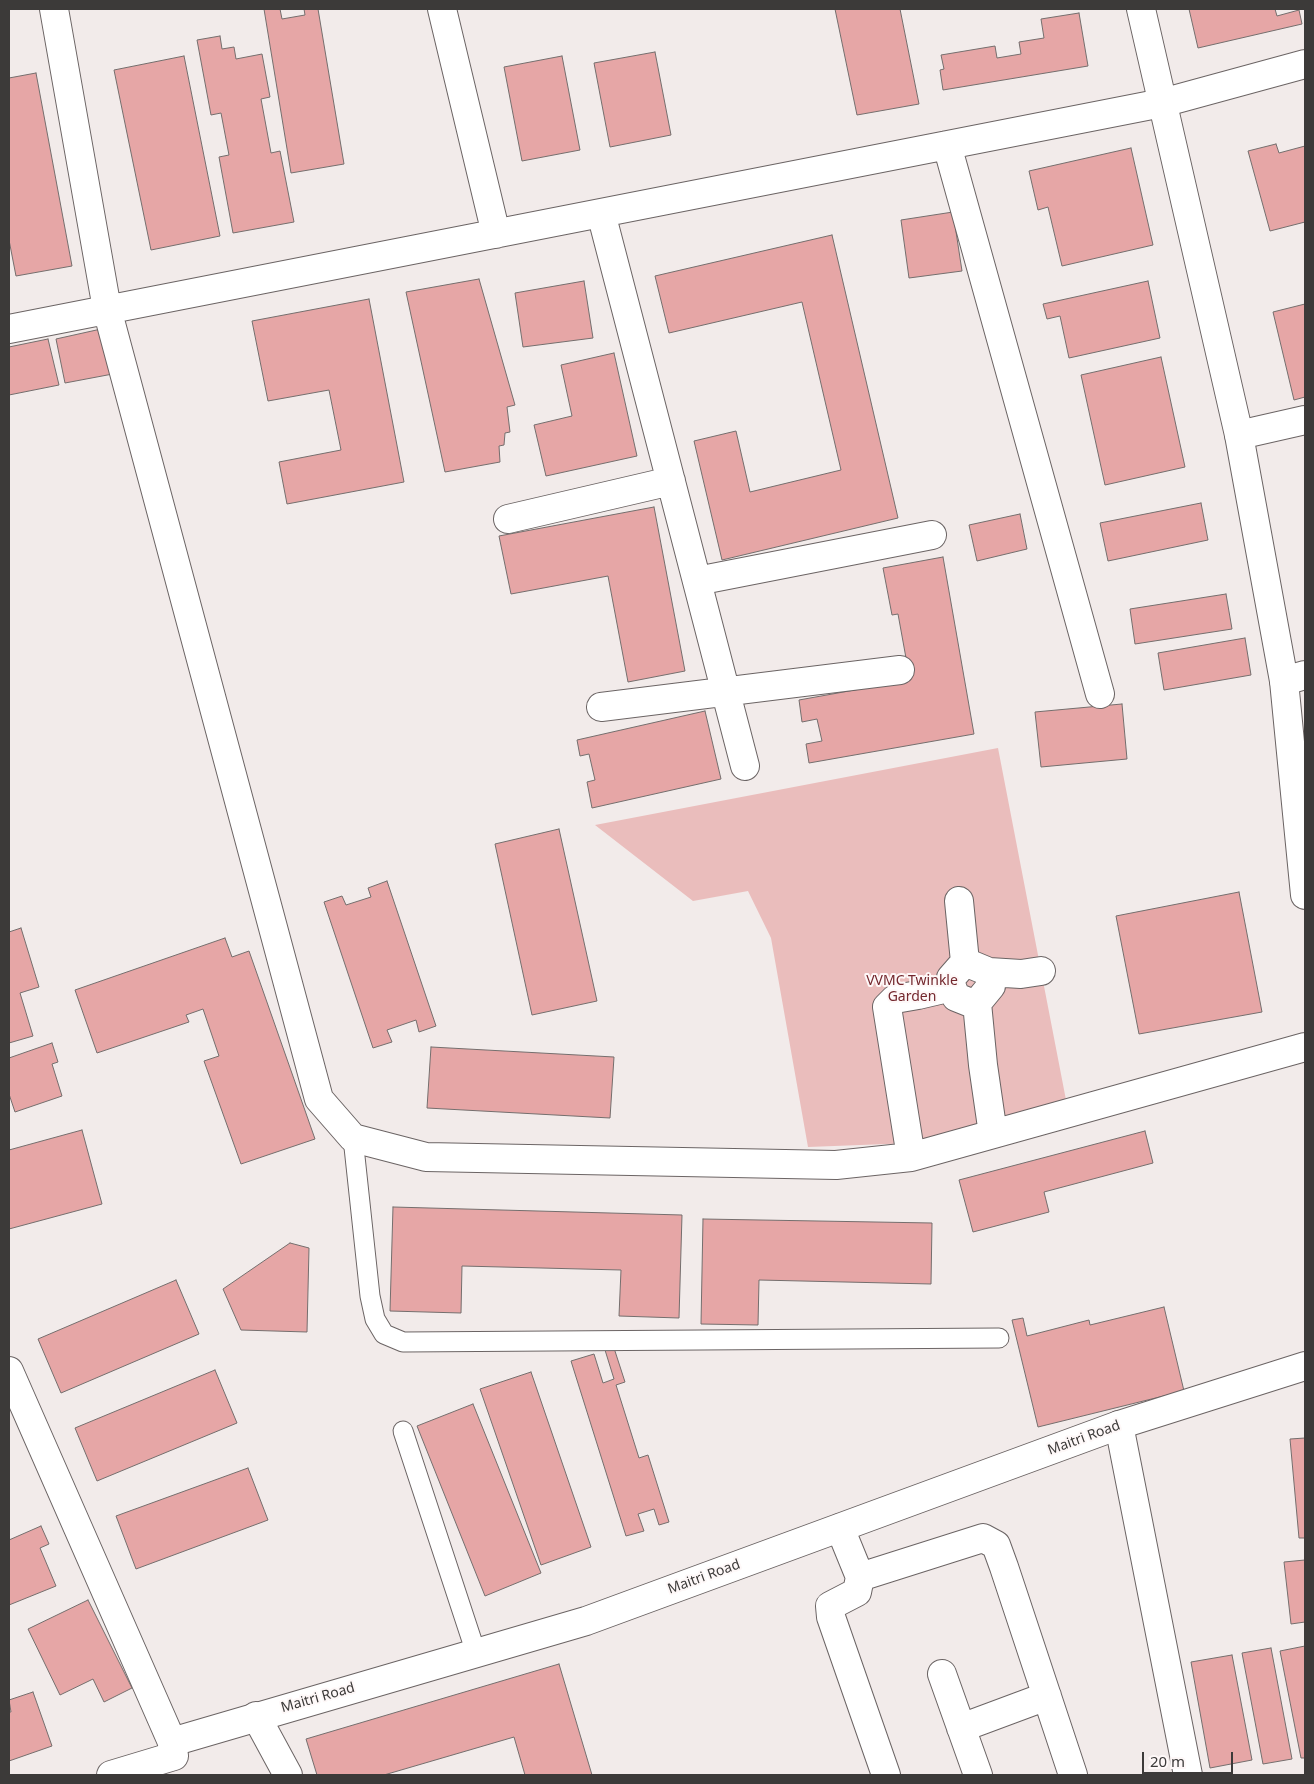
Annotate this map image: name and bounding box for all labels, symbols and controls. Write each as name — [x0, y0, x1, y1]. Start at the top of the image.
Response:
park label: VVMC Twinkle Garden — [866, 973, 958, 1006]
street label: Maitri Road — [1045, 1417, 1123, 1459]
street label: Maitri Road — [665, 1556, 743, 1598]
street label: Maitri Road — [279, 1679, 357, 1717]
scale bar — [1144, 1742, 1235, 1774]
text: 20 m — [1150, 1751, 1185, 1771]

